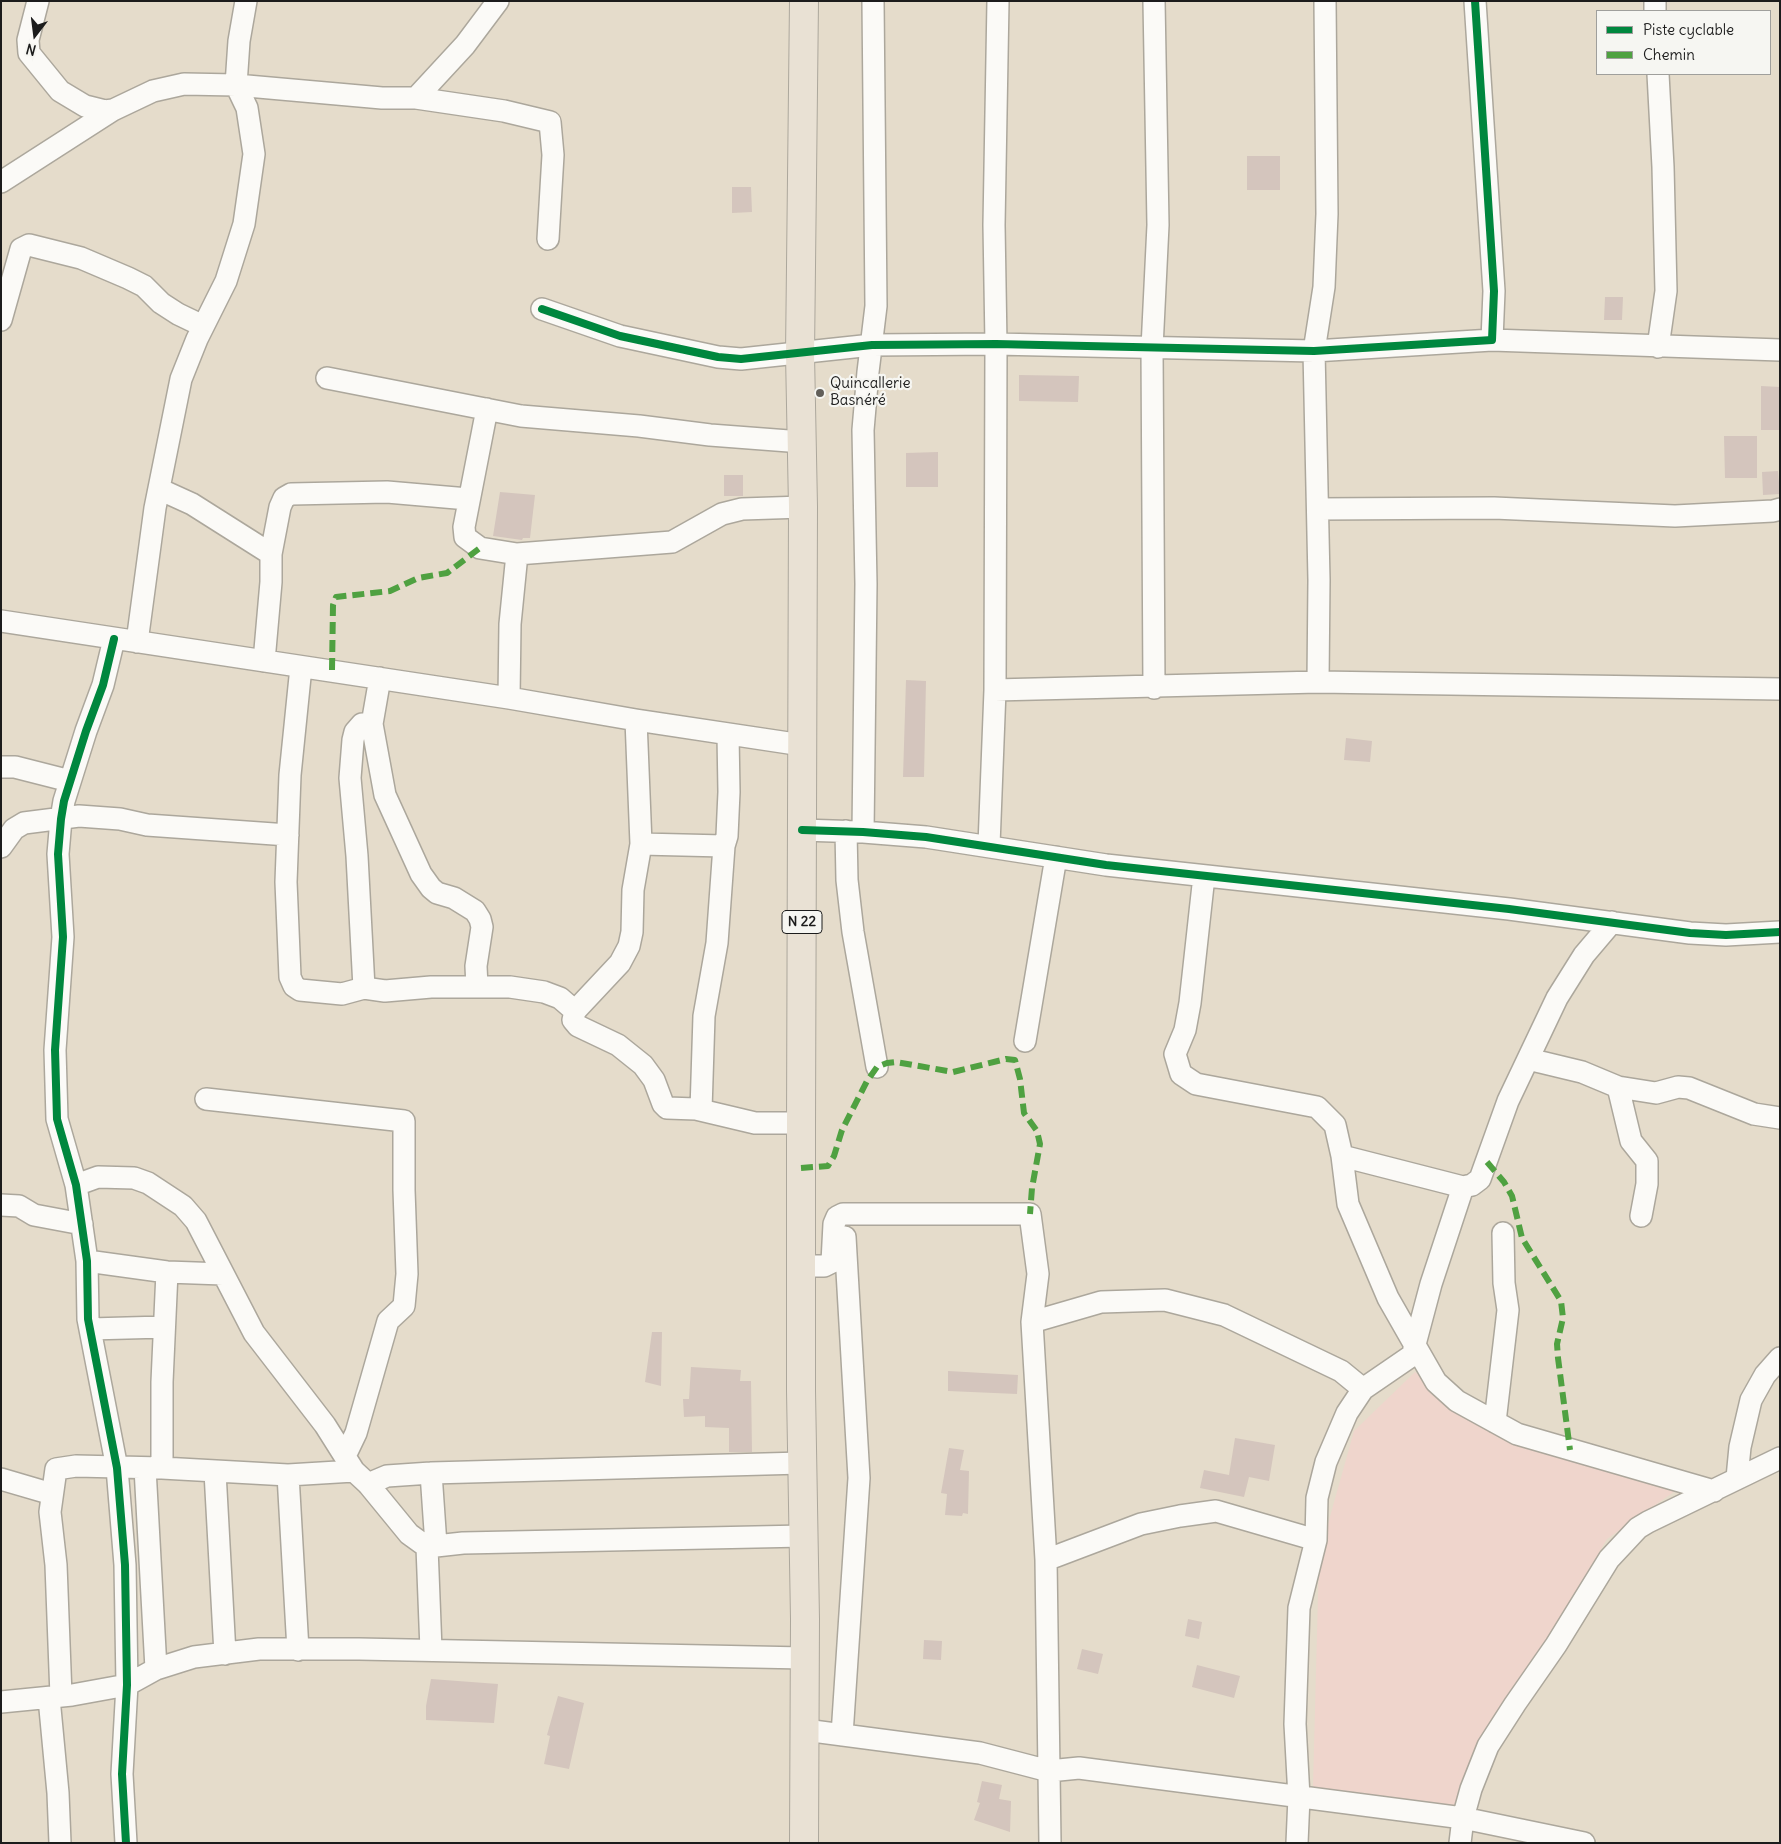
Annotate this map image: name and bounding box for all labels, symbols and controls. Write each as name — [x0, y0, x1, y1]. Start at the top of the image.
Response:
north arrow — [10, 10, 60, 60]
legend — [1596, 10, 1771, 75]
text: Piste cyclable — [1643, 20, 1734, 39]
text: N — [24, 40, 38, 59]
text: Chemin — [1643, 45, 1695, 64]
place label: Quincallerie Basnéré — [830, 375, 911, 410]
marker: Quincallerie Basnéré — [814, 387, 826, 399]
road number: N 22 — [782, 910, 822, 934]

